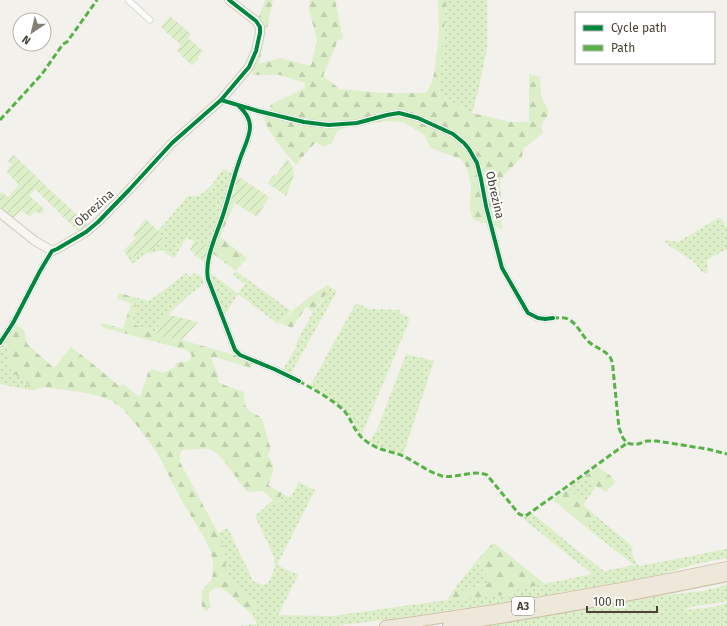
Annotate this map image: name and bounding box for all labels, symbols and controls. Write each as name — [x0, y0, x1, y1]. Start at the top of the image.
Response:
north arrow — [12, 12, 52, 52]
legend — [575, 12, 715, 64]
text: Cycle path — [611, 21, 667, 35]
text: N — [20, 32, 33, 47]
text: Path — [611, 41, 635, 55]
street label: Obrezina — [483, 170, 507, 220]
street label: Obrezina — [71, 187, 117, 229]
scale bar — [587, 588, 657, 614]
text: 100 m — [593, 595, 625, 609]
road number: A3 — [512, 597, 534, 615]

